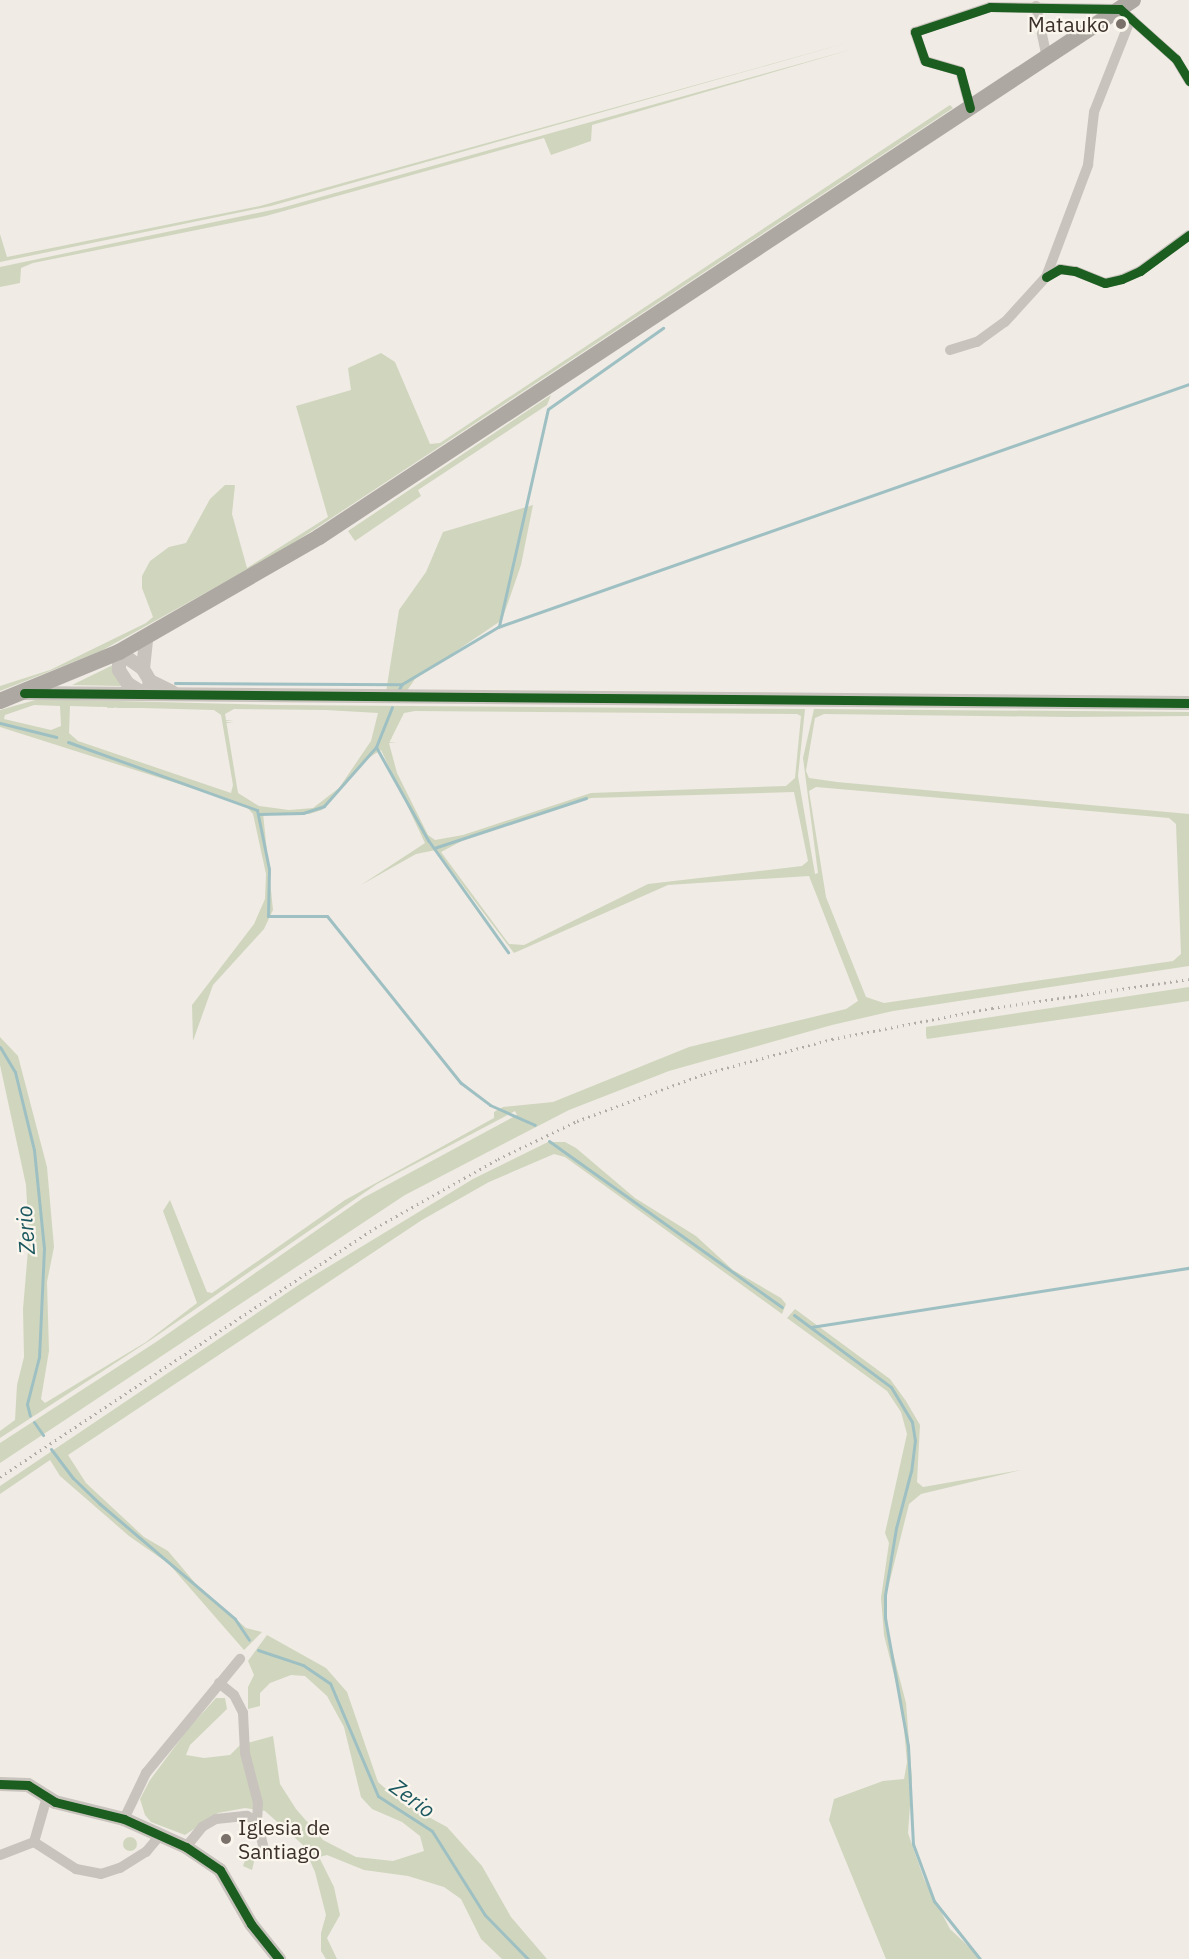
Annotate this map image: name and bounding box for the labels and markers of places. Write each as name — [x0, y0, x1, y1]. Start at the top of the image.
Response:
place label: Matauko — [1028, 11, 1109, 37]
marker: Matauko — [1114, 17, 1128, 31]
place label: Iglesia de Santiago — [238, 1814, 330, 1864]
marker: Iglesia de Santiago — [219, 1832, 233, 1846]

